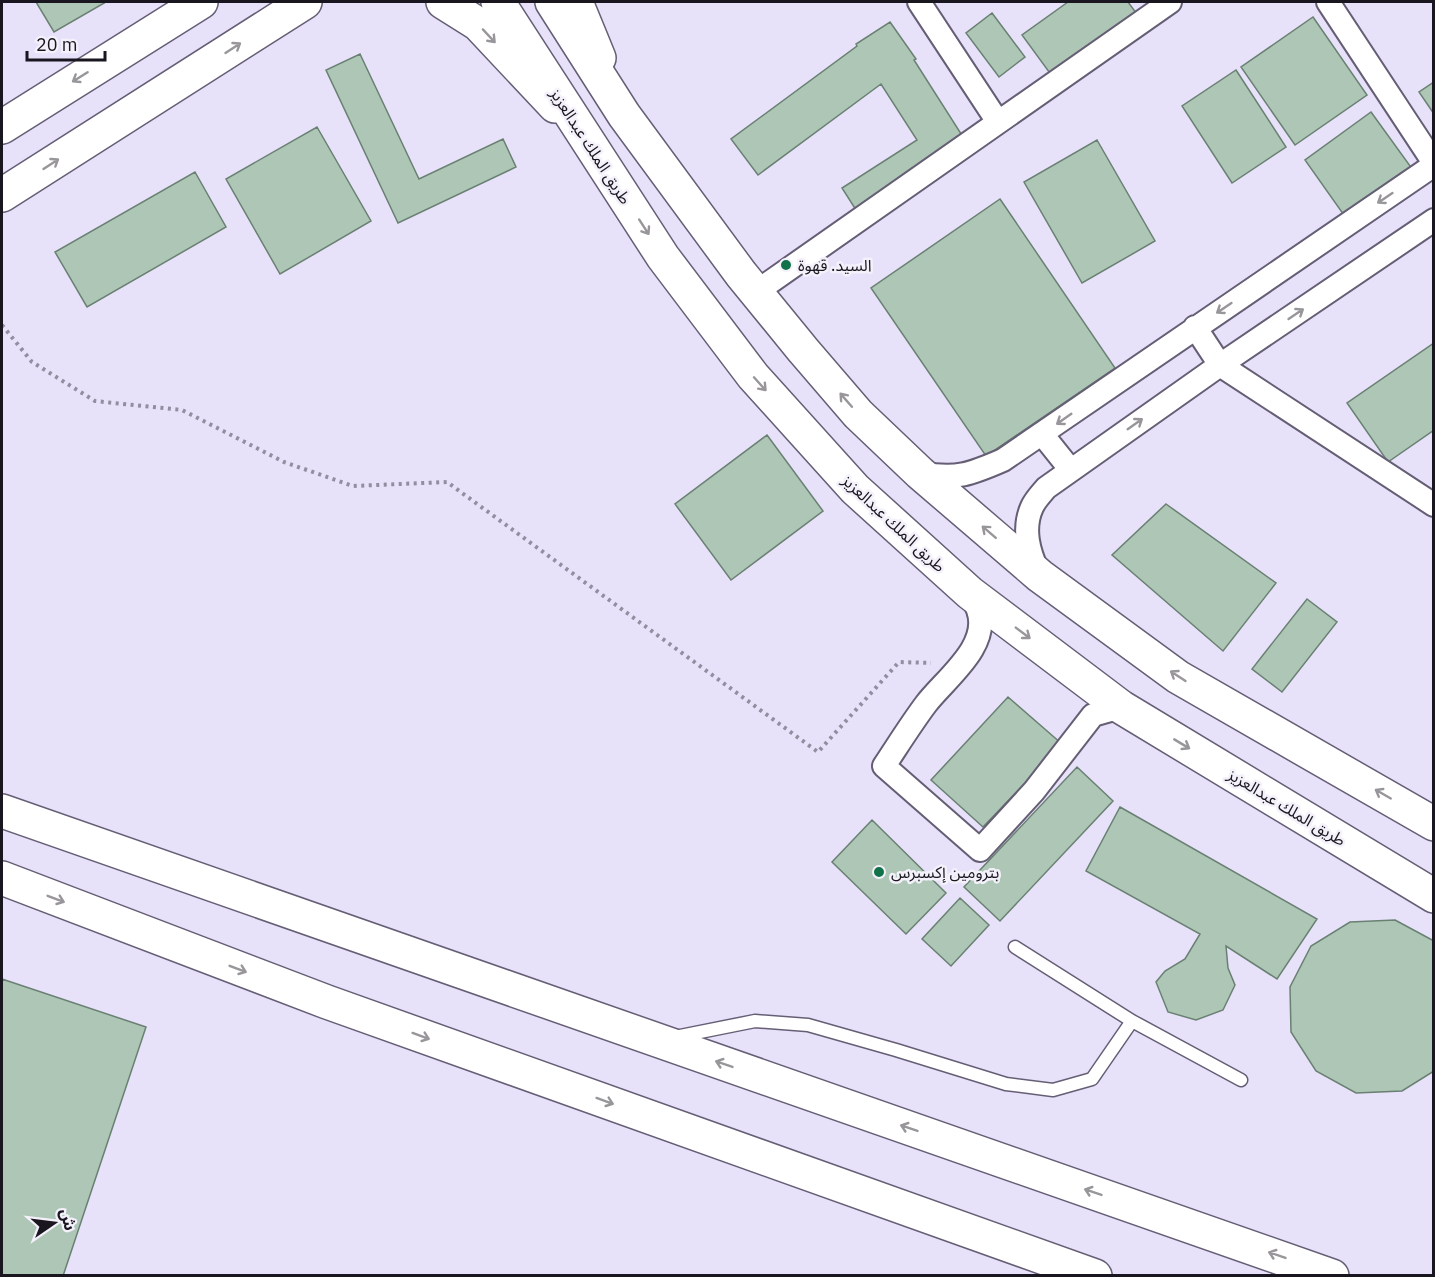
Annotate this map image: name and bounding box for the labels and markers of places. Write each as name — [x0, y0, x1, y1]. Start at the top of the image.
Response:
place label: السيد. قهوة — [798, 255, 871, 275]
marker: السيد. قهوة — [779, 258, 793, 272]
place label: بترومين إكسبرس — [891, 862, 999, 883]
marker: بترومين إكسبرس — [872, 865, 886, 879]

